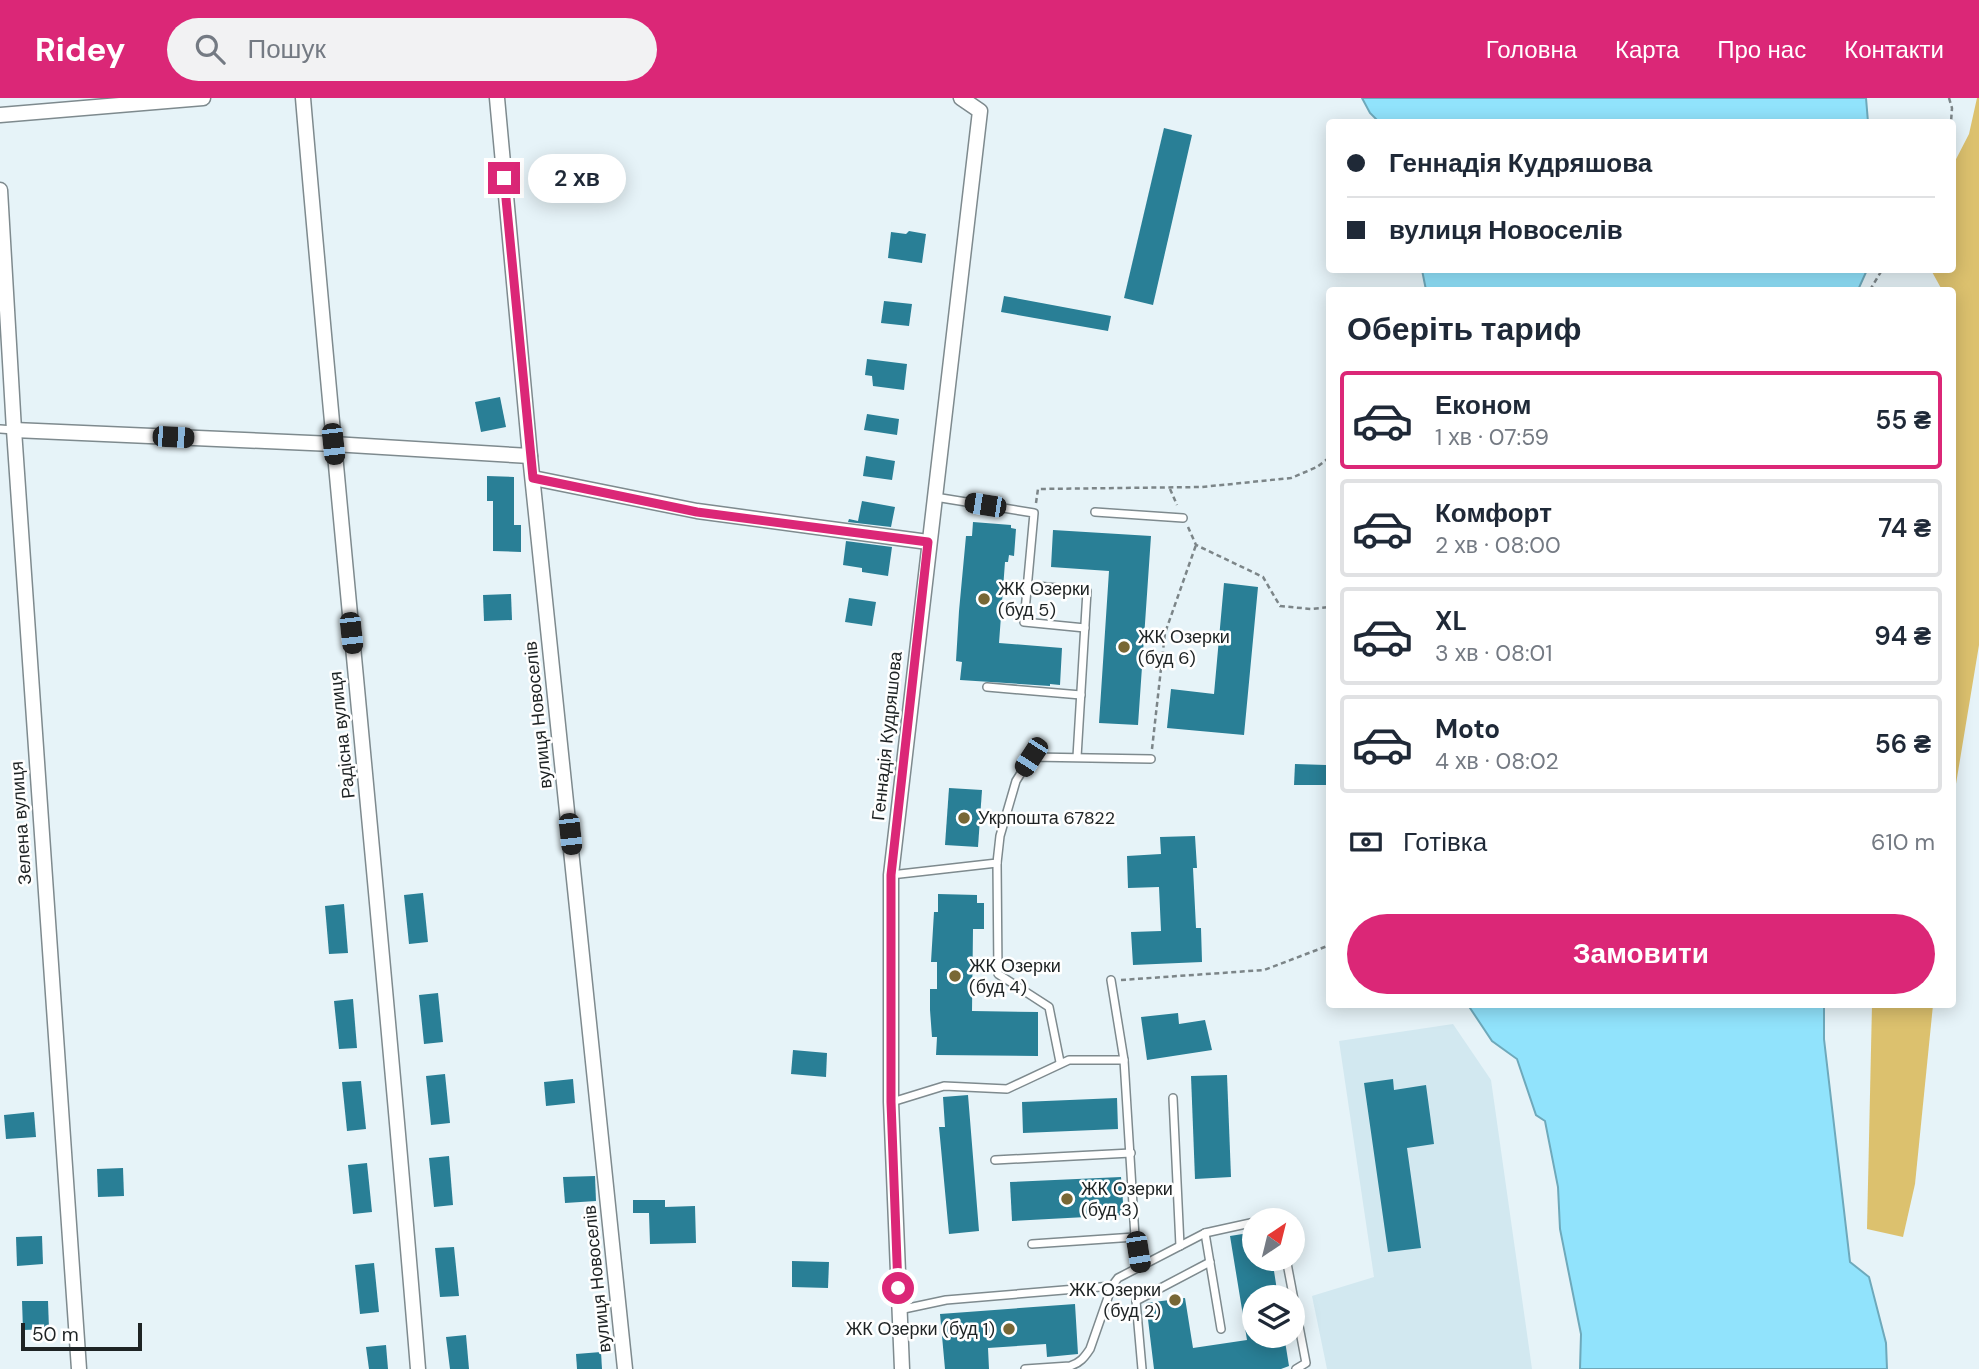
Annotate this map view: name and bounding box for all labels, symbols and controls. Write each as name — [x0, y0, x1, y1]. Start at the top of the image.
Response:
search box — [167, 18, 657, 81]
text: Ridey — [35, 28, 125, 71]
icon: search — [191, 30, 229, 68]
text: Пошук — [247, 32, 326, 66]
text: Головна — [1486, 34, 1577, 65]
text: Карта — [1615, 34, 1679, 65]
text: Про нас — [1717, 34, 1806, 65]
text: Контакти — [1844, 34, 1944, 65]
text: Геннадія Кудряшова — [1389, 146, 1652, 180]
callout: 2 хв — [528, 154, 626, 202]
route end — [488, 162, 520, 194]
text: 2 хв — [554, 163, 600, 193]
text: вулиця Новоселів — [1389, 213, 1623, 247]
text: Оберіть тариф — [1347, 308, 1581, 350]
text: Економ — [1435, 388, 1531, 422]
icon: car — [1351, 389, 1414, 452]
text: 55 ₴ — [1875, 403, 1931, 437]
car — [321, 422, 346, 466]
text: 1 хв · 07:59 — [1435, 422, 1549, 452]
car — [152, 425, 195, 449]
car — [963, 491, 1008, 519]
text: Комфорт — [1435, 496, 1552, 530]
icon: car — [1351, 497, 1414, 560]
text: 74 ₴ — [1878, 511, 1931, 545]
text: 2 хв · 08:00 — [1435, 530, 1561, 560]
place label: ЖК Озерки (буд 5) — [998, 577, 1090, 622]
marker: ЖК Озерки (буд 5) — [976, 591, 992, 607]
text: XL — [1435, 604, 1467, 638]
icon: car — [1351, 605, 1414, 668]
car — [339, 611, 364, 655]
text: 94 ₴ — [1874, 619, 1931, 653]
place label: ЖК Озерки (буд 6) — [1138, 625, 1230, 670]
text: 3 хв · 08:01 — [1435, 638, 1553, 668]
marker: ЖК Озерки (буд 6) — [1116, 639, 1132, 655]
street label: вулиця Новоселів — [518, 640, 558, 790]
street label: Геннадія Кудряшова — [866, 649, 908, 822]
street label: Радісна вулиця — [323, 670, 361, 800]
text: Moto — [1435, 712, 1500, 746]
icon: car — [1351, 713, 1414, 776]
text: 56 ₴ — [1875, 727, 1931, 761]
car — [1011, 734, 1052, 780]
text: 4 хв · 08:02 — [1435, 746, 1559, 776]
street label: Зелена вулиця — [5, 760, 37, 886]
place label: Укрпошта 67822 — [978, 806, 1115, 830]
marker: Укрпошта 67822 — [956, 810, 972, 826]
car — [558, 812, 583, 856]
icon: cash — [1347, 823, 1385, 861]
text: Готівка — [1403, 825, 1487, 859]
text: 610 m — [1871, 827, 1935, 857]
button: Замовити — [1347, 914, 1935, 994]
place label: ЖК Озерки (буд 4) — [969, 954, 1061, 999]
marker: ЖК Озерки (буд 4) — [947, 968, 963, 984]
place label: ЖК Озерки (буд 3) — [1081, 1177, 1173, 1222]
marker: ЖК Озерки (буд 3) — [1059, 1191, 1075, 1207]
street label: вулиця Новоселів — [577, 1204, 617, 1354]
north arrow — [1242, 1208, 1306, 1270]
map controls — [1242, 1208, 1305, 1348]
car — [1125, 1230, 1152, 1274]
route start — [882, 1272, 914, 1304]
place label: ЖК Озерки (буд 2) — [1069, 1278, 1161, 1323]
button: layers — [1242, 1285, 1305, 1348]
marker: ЖК Озерки (буд 2) — [1167, 1292, 1183, 1308]
place label: ЖК Озерки (буд 1) — [846, 1317, 995, 1341]
scale bar — [21, 1320, 142, 1352]
marker: ЖК Озерки (буд 1) — [1001, 1321, 1017, 1337]
text: 50 m — [32, 1322, 79, 1347]

